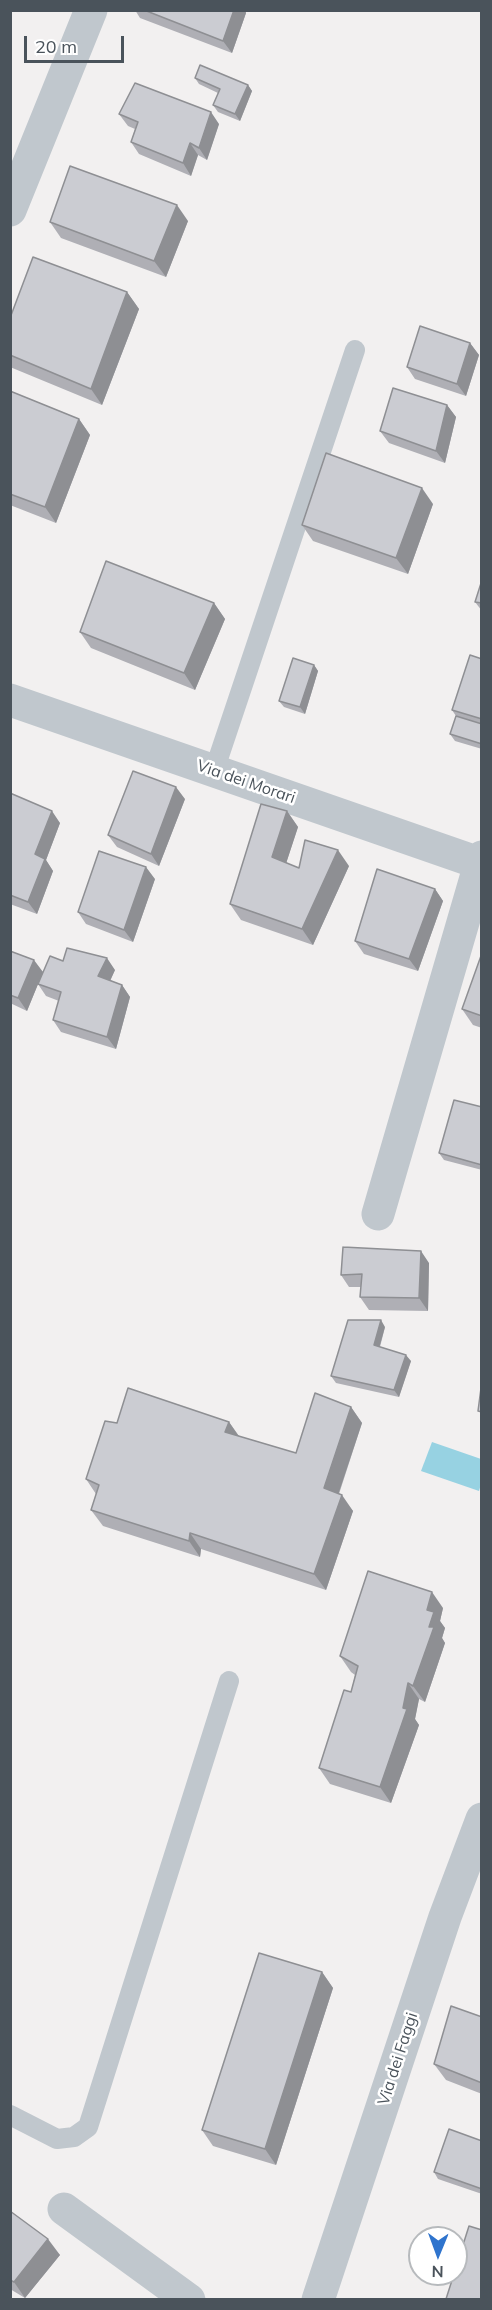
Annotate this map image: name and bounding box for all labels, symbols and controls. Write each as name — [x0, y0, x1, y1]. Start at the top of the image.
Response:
scale bar — [27, 24, 128, 62]
text: 20 m — [35, 35, 77, 58]
street label: Via dei Morari — [194, 756, 298, 808]
street label: Via dei Faggi — [374, 2010, 422, 2108]
north arrow — [408, 2226, 468, 2286]
text: N — [432, 2262, 444, 2282]

